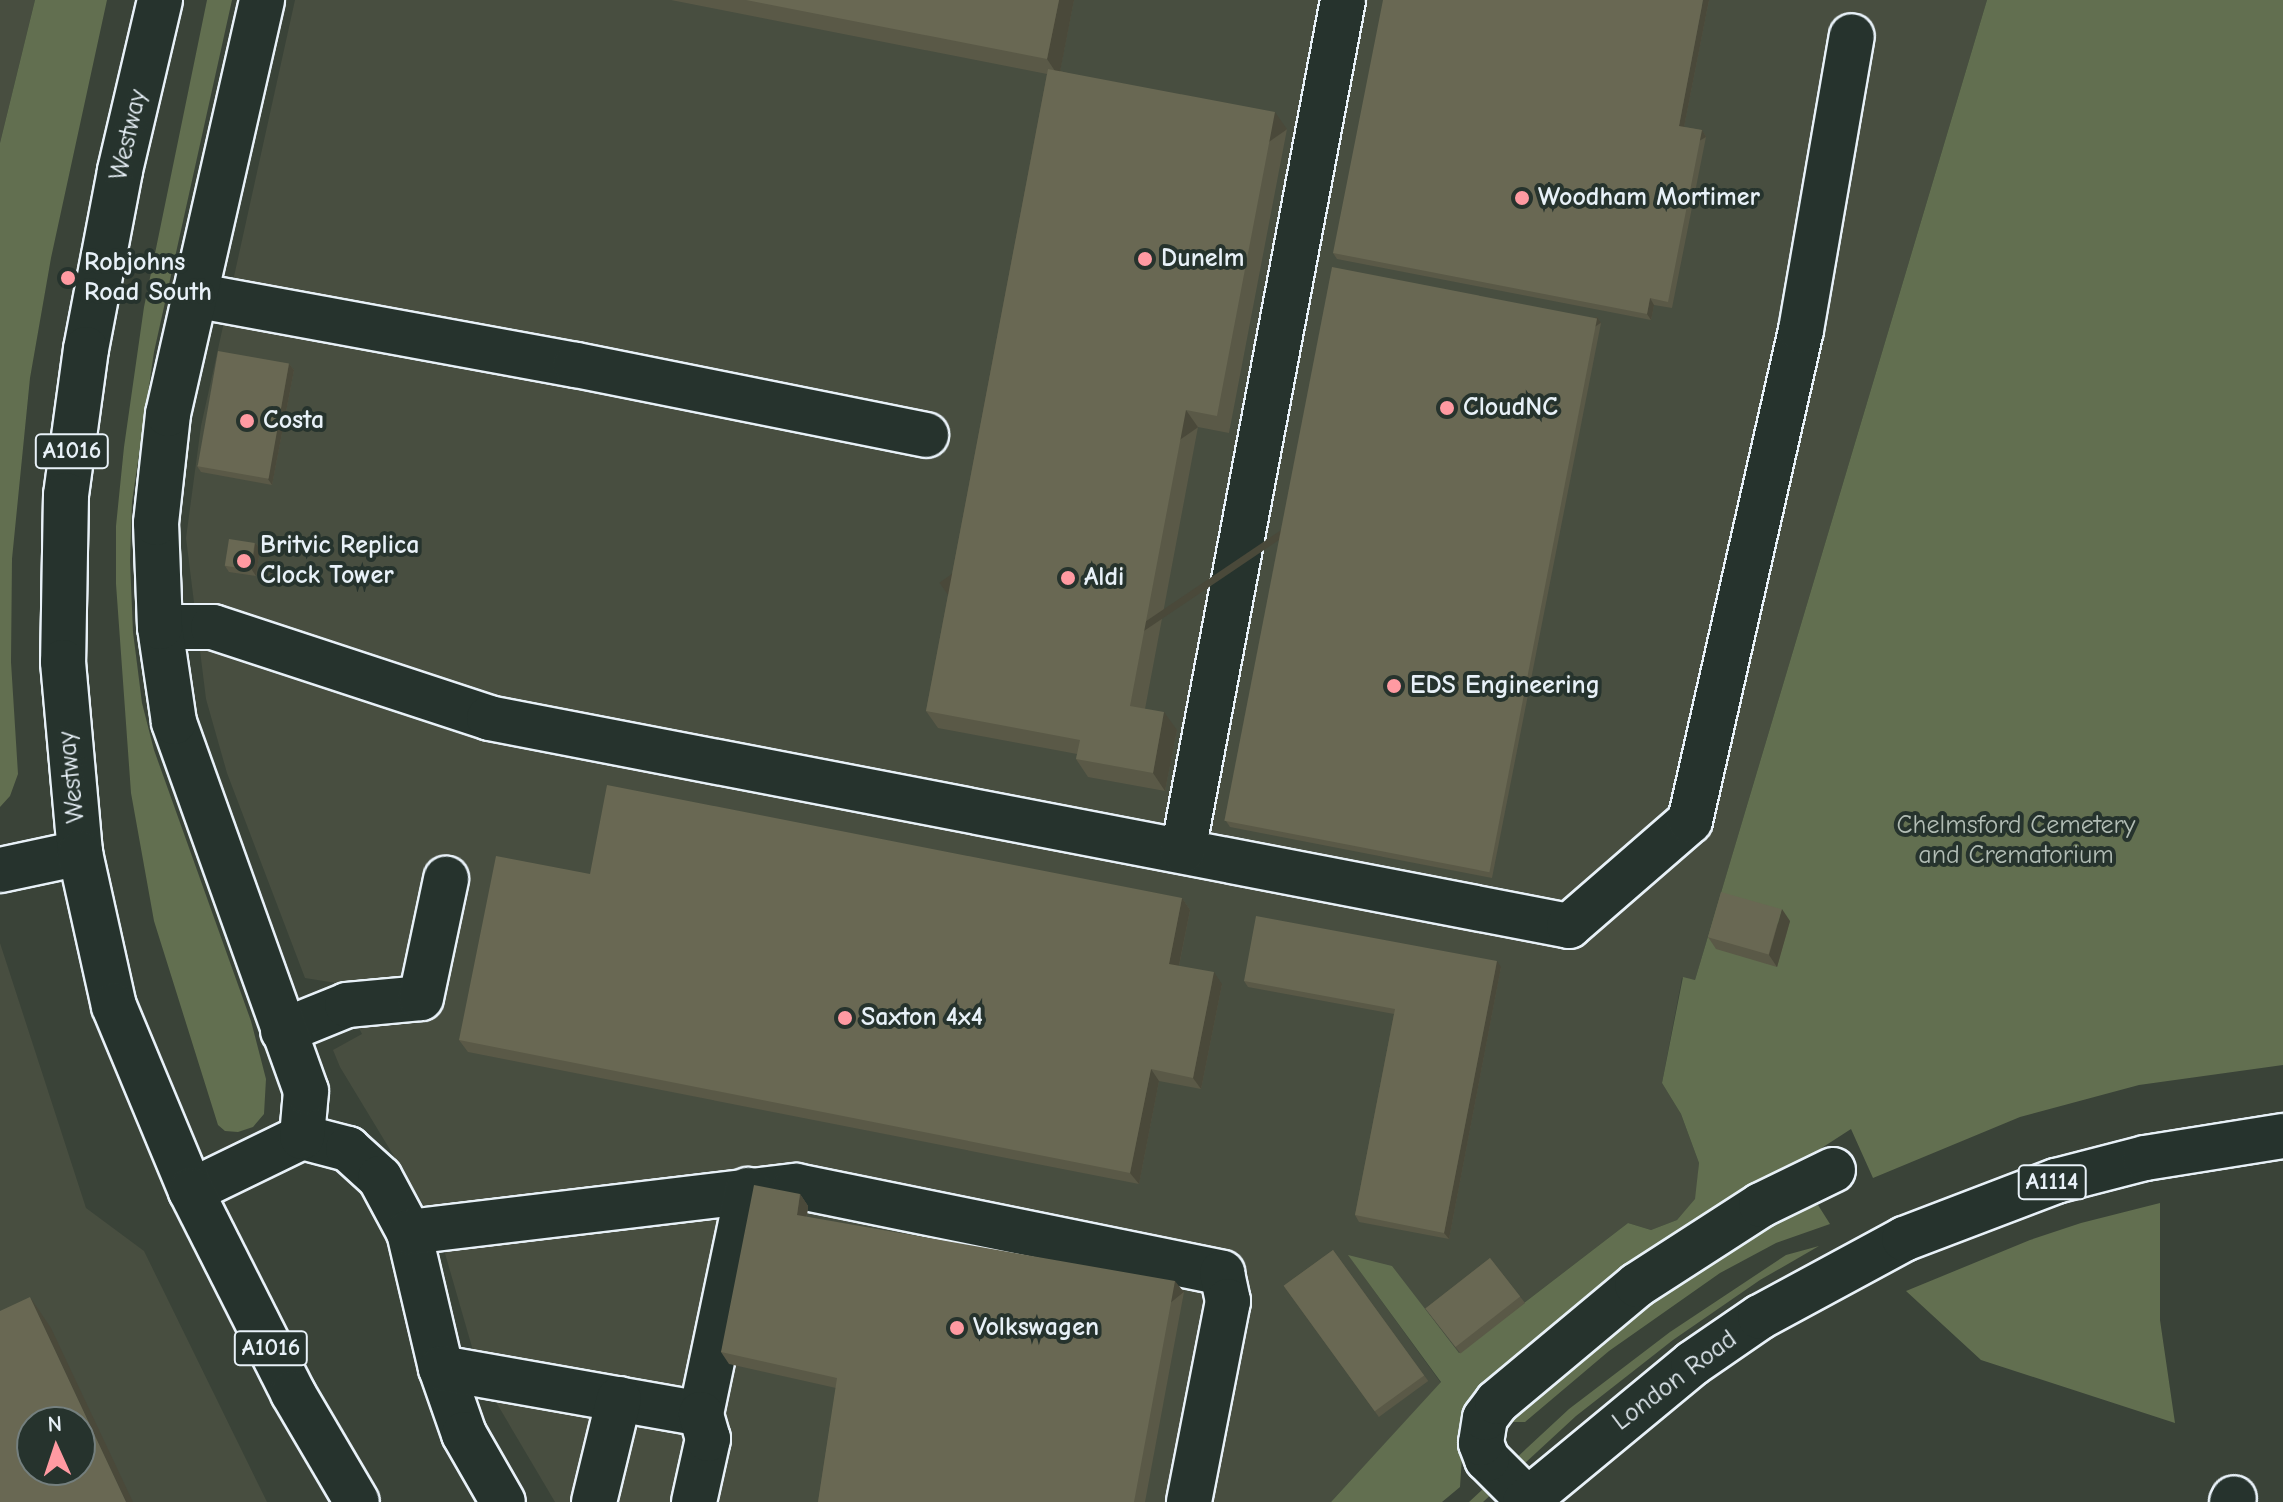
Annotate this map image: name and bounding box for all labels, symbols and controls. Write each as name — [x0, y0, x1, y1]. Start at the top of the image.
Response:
street label: Westway — [103, 87, 155, 183]
place label: Woodham Mortimer — [1538, 182, 1760, 214]
marker: Woodham Mortimer — [1513, 189, 1531, 207]
place label: Dunelm — [1161, 243, 1244, 275]
place label: Robjohns Road South — [84, 247, 212, 308]
marker: Dunelm — [1136, 250, 1154, 268]
marker: Robjohns Road South — [59, 269, 77, 287]
place label: CloudNC — [1463, 392, 1558, 424]
marker: CloudNC — [1438, 399, 1456, 417]
place label: Costa — [263, 405, 324, 437]
marker: Costa — [238, 412, 256, 430]
road number: A1016 — [34, 431, 110, 471]
place label: Britvic Replica Clock Tower — [260, 530, 419, 592]
marker: Britvic Replica Clock Tower — [235, 552, 253, 570]
place label: Aldi — [1084, 562, 1124, 594]
marker: Aldi — [1059, 569, 1077, 587]
place label: EDS Engineering — [1410, 670, 1600, 702]
marker: EDS Engineering — [1385, 677, 1403, 695]
street label: Westway — [52, 730, 92, 824]
park label: Chelmsford Cemetery and Crematorium — [1897, 810, 2135, 872]
place label: Saxton 4x4 — [861, 1002, 983, 1034]
marker: Saxton 4x4 — [836, 1009, 854, 1027]
road number: A1114 — [2016, 1162, 2088, 1202]
place label: Volkswagen — [973, 1312, 1099, 1344]
marker: Volkswagen — [948, 1319, 966, 1337]
street label: London Road — [1607, 1324, 1743, 1438]
road number: A1016 — [233, 1328, 309, 1368]
north arrow — [16, 1406, 96, 1486]
text: N — [47, 1411, 63, 1437]

